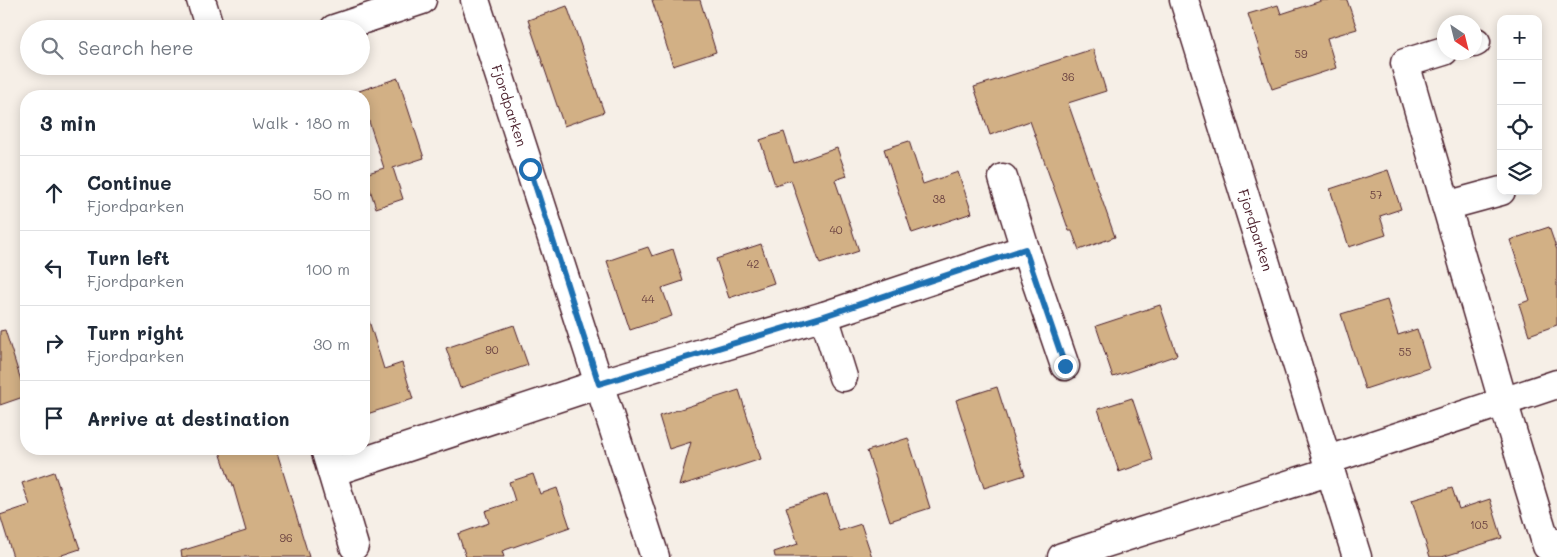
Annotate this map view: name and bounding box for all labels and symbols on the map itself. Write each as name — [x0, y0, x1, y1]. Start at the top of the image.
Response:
north arrow — [1437, 15, 1482, 60]
house number: 59 — [1295, 46, 1308, 61]
street label: Fjordparken — [487, 62, 532, 149]
house number: 36 — [1061, 69, 1075, 84]
route start — [519, 158, 542, 181]
street label: Fjordparken — [1234, 187, 1278, 273]
house number: 57 — [1370, 187, 1382, 202]
house number: 38 — [932, 191, 946, 206]
house number: 40 — [829, 222, 843, 237]
house number: 42 — [747, 256, 759, 271]
house number: 44 — [642, 291, 655, 306]
house number: 90 — [485, 342, 499, 357]
house number: 55 — [1399, 344, 1411, 359]
route end — [1054, 355, 1077, 378]
house number: 105 — [1470, 517, 1488, 532]
house number: 96 — [279, 530, 293, 545]

